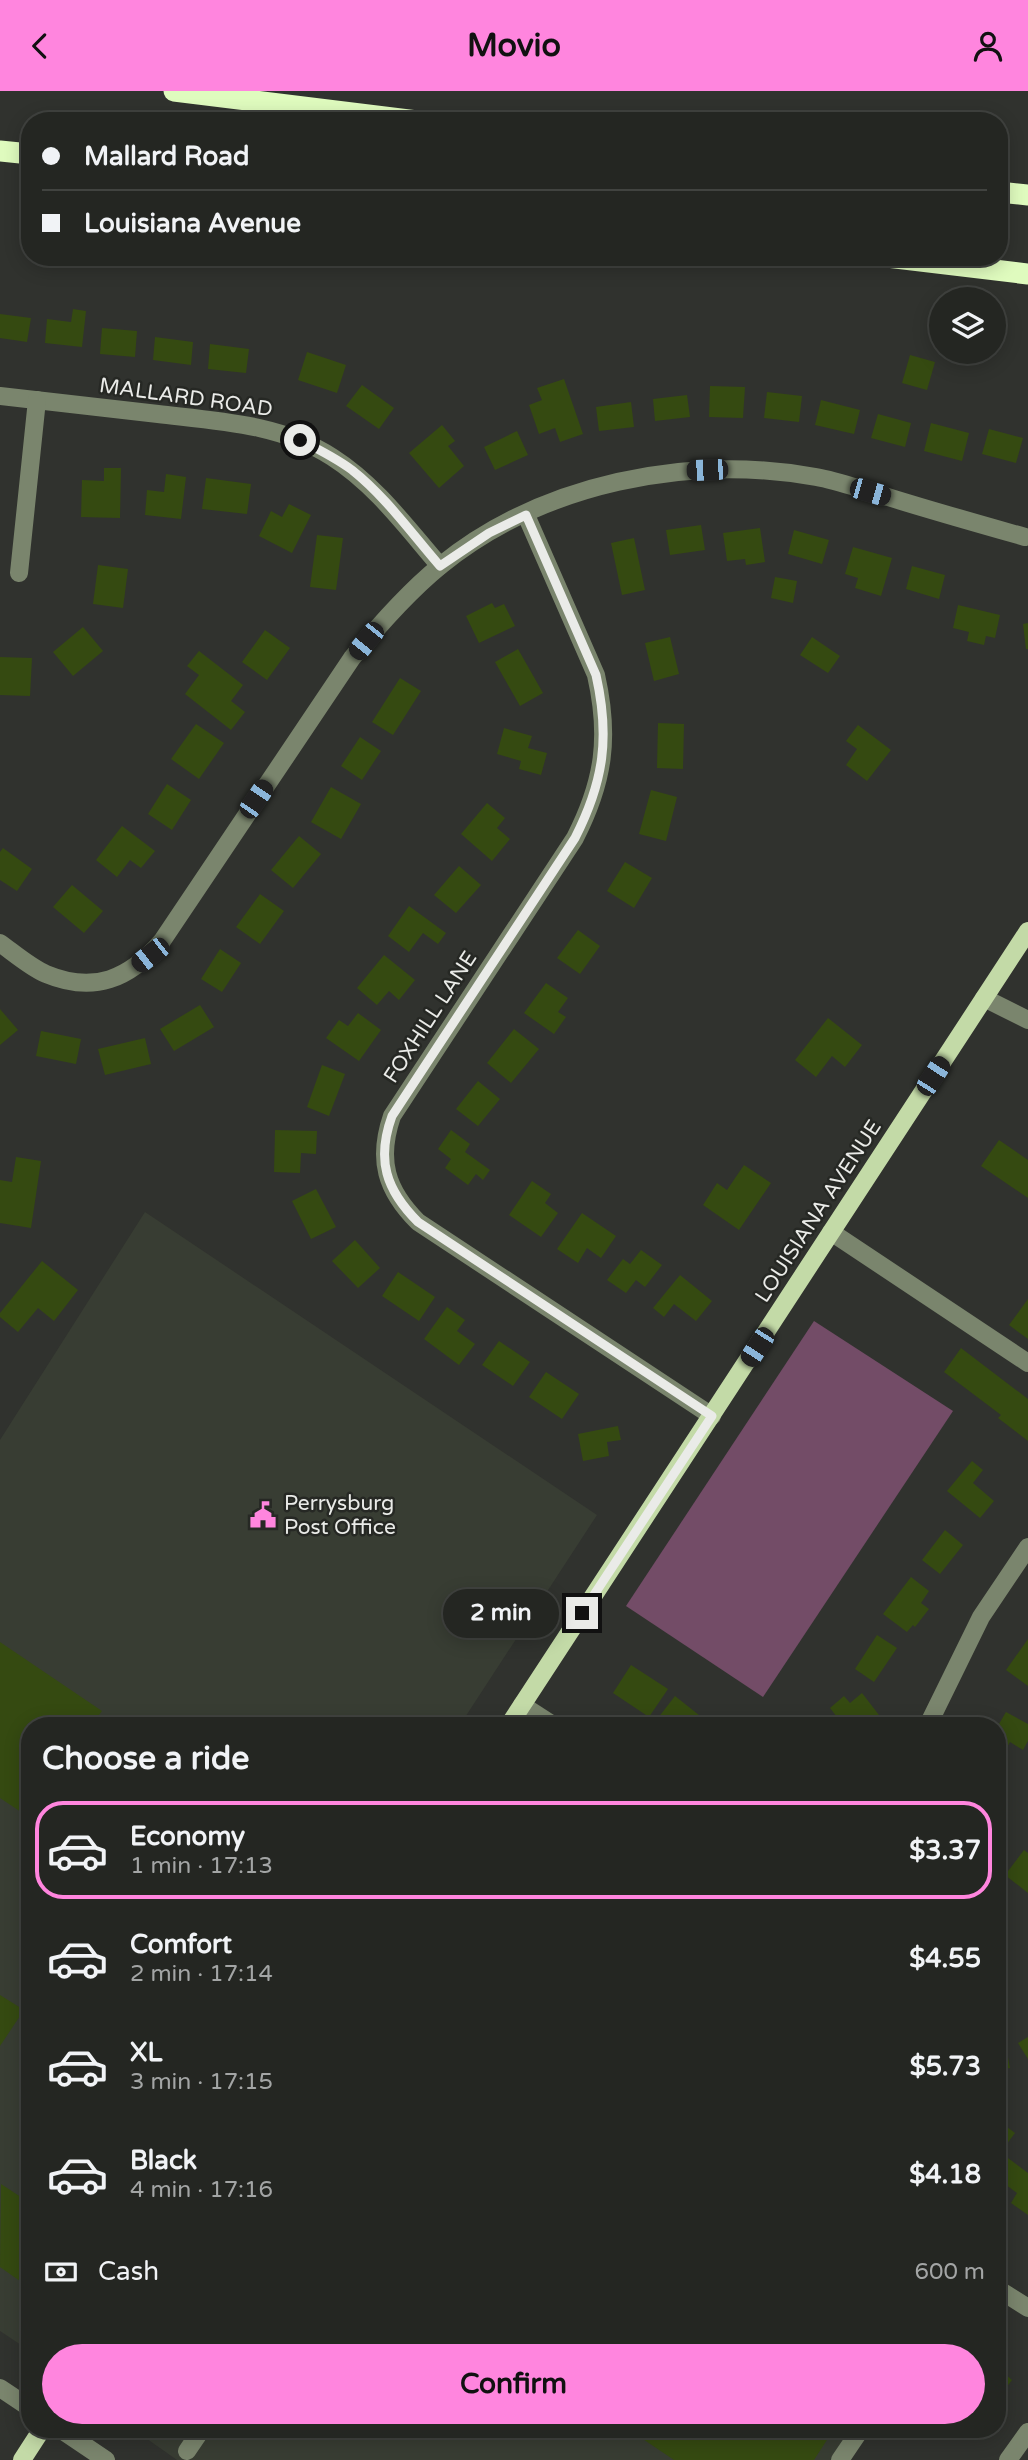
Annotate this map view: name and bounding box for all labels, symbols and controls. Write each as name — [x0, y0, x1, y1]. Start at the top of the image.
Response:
icon: back — [21, 27, 59, 65]
text: Movio — [467, 27, 561, 65]
icon: person — [969, 27, 1007, 65]
text: Mallard Road — [84, 141, 249, 172]
text: Louisiana Avenue — [84, 208, 301, 239]
map controls — [929, 287, 1006, 364]
button: layers — [929, 287, 1006, 364]
street label: MALLARD ROAD — [98, 373, 274, 422]
route start — [284, 424, 316, 456]
car — [686, 459, 729, 481]
car — [847, 476, 894, 508]
car — [345, 618, 388, 664]
car — [236, 776, 277, 822]
car — [127, 934, 174, 976]
street label: FOXHILL LANE — [379, 947, 482, 1088]
car — [913, 1053, 954, 1099]
street label: LOUISIANA AVENUE — [750, 1115, 887, 1307]
car — [737, 1324, 778, 1370]
place label: Perrysburg Post Office — [284, 1491, 396, 1540]
public building icon: Perrysburg Post Office — [248, 1500, 278, 1530]
callout: 2 min — [442, 1589, 558, 1637]
route end — [566, 1597, 598, 1629]
text: 2 min — [470, 1599, 532, 1627]
text: Choose a ride — [42, 1740, 249, 1778]
icon: car — [46, 1819, 109, 1882]
text: Economy — [130, 1821, 245, 1852]
text: $3.37 — [909, 1835, 981, 1866]
text: 1 min · 17:13 — [130, 1852, 273, 1880]
icon: car — [46, 1927, 109, 1990]
text: Comfort — [130, 1929, 232, 1960]
text: $4.55 — [909, 1943, 981, 1974]
text: 2 min · 17:14 — [130, 1960, 273, 1988]
icon: car — [46, 2035, 109, 2098]
text: XL — [130, 2037, 162, 2068]
text: $5.73 — [910, 2051, 981, 2082]
text: 3 min · 17:15 — [130, 2068, 273, 2096]
icon: car — [46, 2143, 109, 2206]
text: Black — [130, 2145, 197, 2176]
text: $4.18 — [909, 2159, 981, 2190]
text: 4 min · 17:16 — [130, 2176, 273, 2204]
icon: cash — [42, 2253, 80, 2291]
text: Cash — [98, 2256, 159, 2287]
text: 600 m — [915, 2258, 985, 2286]
button: Confirm — [42, 2344, 985, 2424]

